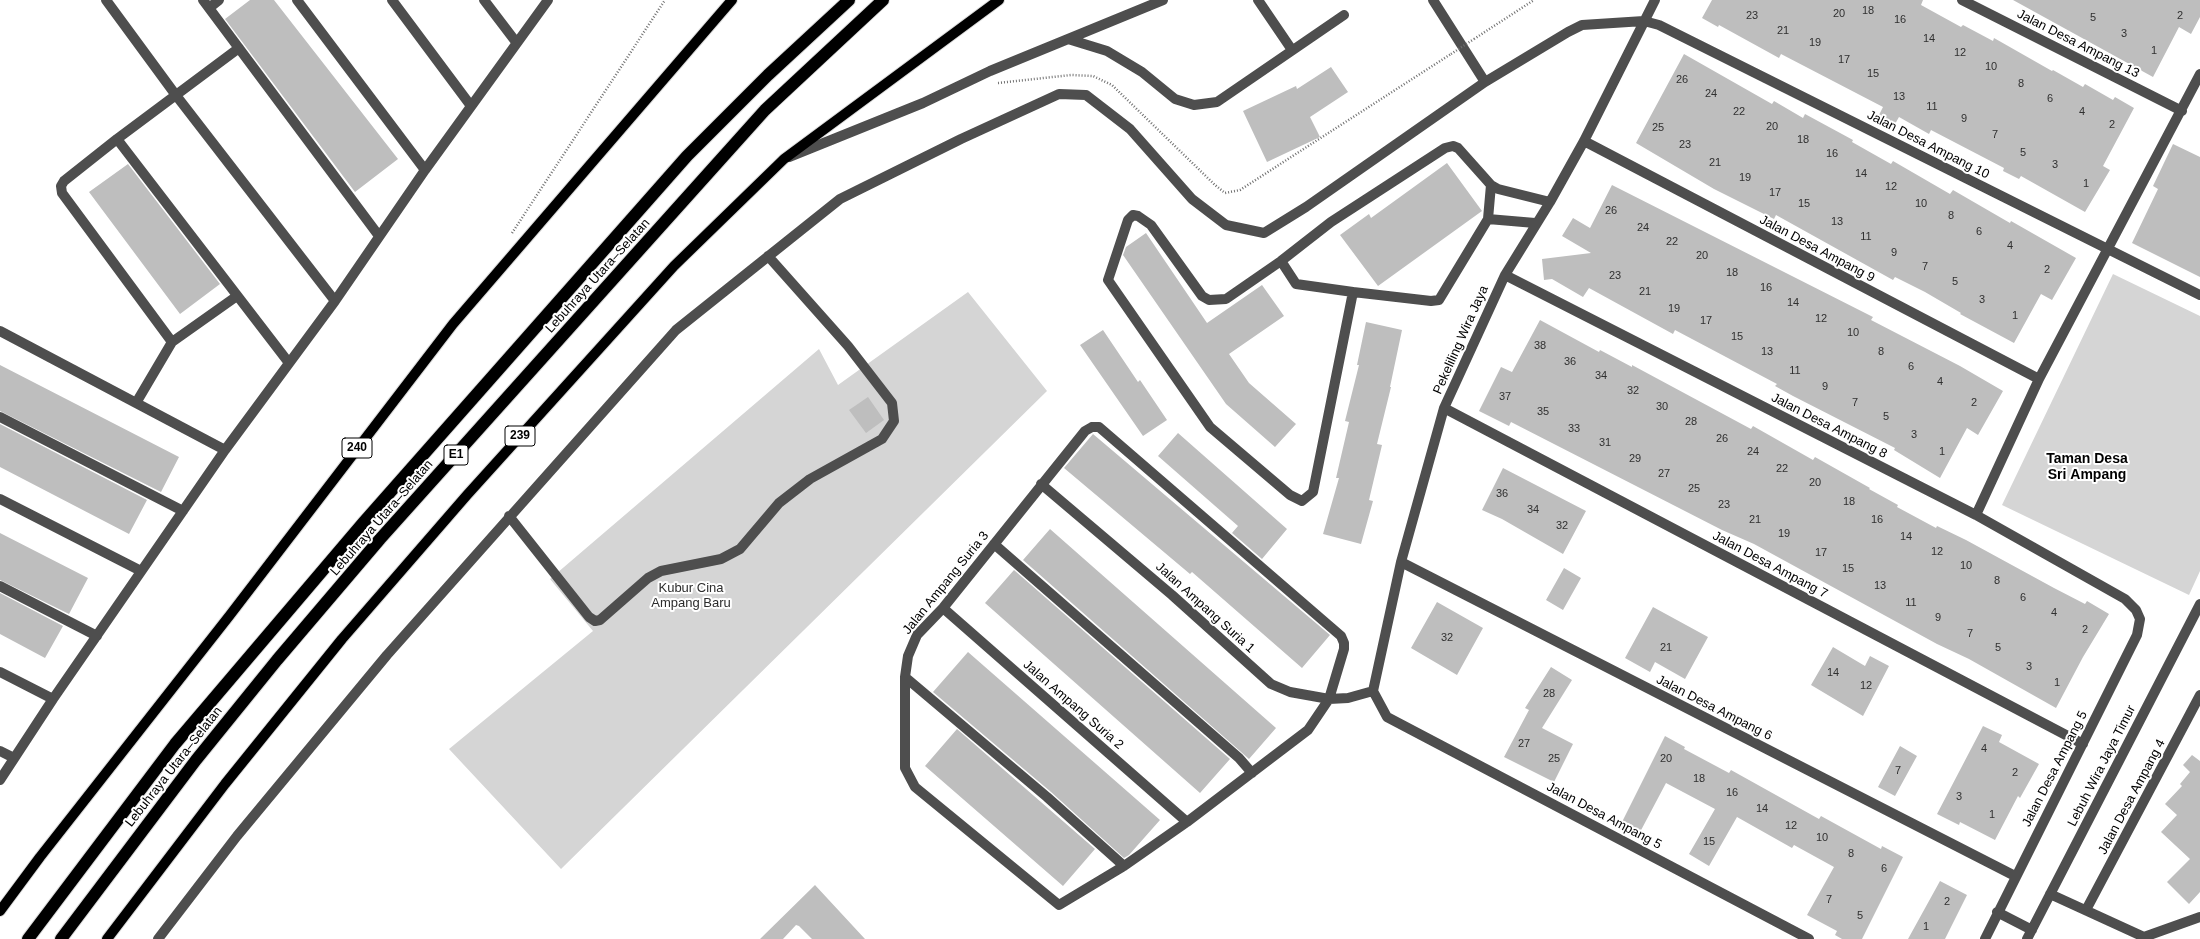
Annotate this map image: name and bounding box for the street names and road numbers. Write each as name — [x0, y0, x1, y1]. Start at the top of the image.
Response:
street label: Jalan Desa Ampang 13 — [2014, 6, 2142, 82]
street label: Jalan Desa Ampang 10 — [1864, 107, 1992, 183]
street label: Jalan Desa Ampang 9 — [1757, 212, 1877, 286]
street label: Lebuhraya Utara–Selatan — [543, 216, 653, 336]
street label: Pekeliling Wira Jaya — [1430, 283, 1492, 397]
street label: Jalan Desa Ampang 8 — [1768, 390, 1890, 462]
road number: 239 — [505, 426, 535, 446]
road number: 240 — [342, 438, 372, 458]
road number: E1 — [444, 445, 468, 465]
street label: Lebuhraya Utara–Selatan — [328, 457, 436, 579]
street label: Jalan Ampang Suria 3 — [900, 528, 992, 638]
street label: Jalan Desa Ampang 7 — [1710, 528, 1830, 602]
street label: Jalan Ampang Suria 1 — [1152, 559, 1258, 657]
street label: Jalan Ampang Suria 2 — [1020, 657, 1126, 753]
street label: Jalan Desa Ampang 6 — [1653, 672, 1775, 744]
street label: Lebuh Wira Jaya Timur — [2065, 703, 2139, 829]
street label: Lebuhraya Utara–Selatan — [122, 704, 226, 830]
street label: Jalan Desa Ampang 5 — [2019, 708, 2091, 830]
street label: Jalan Desa Ampang 4 — [2095, 737, 2169, 857]
street label: Jalan Desa Ampang 5 — [1544, 779, 1664, 853]

